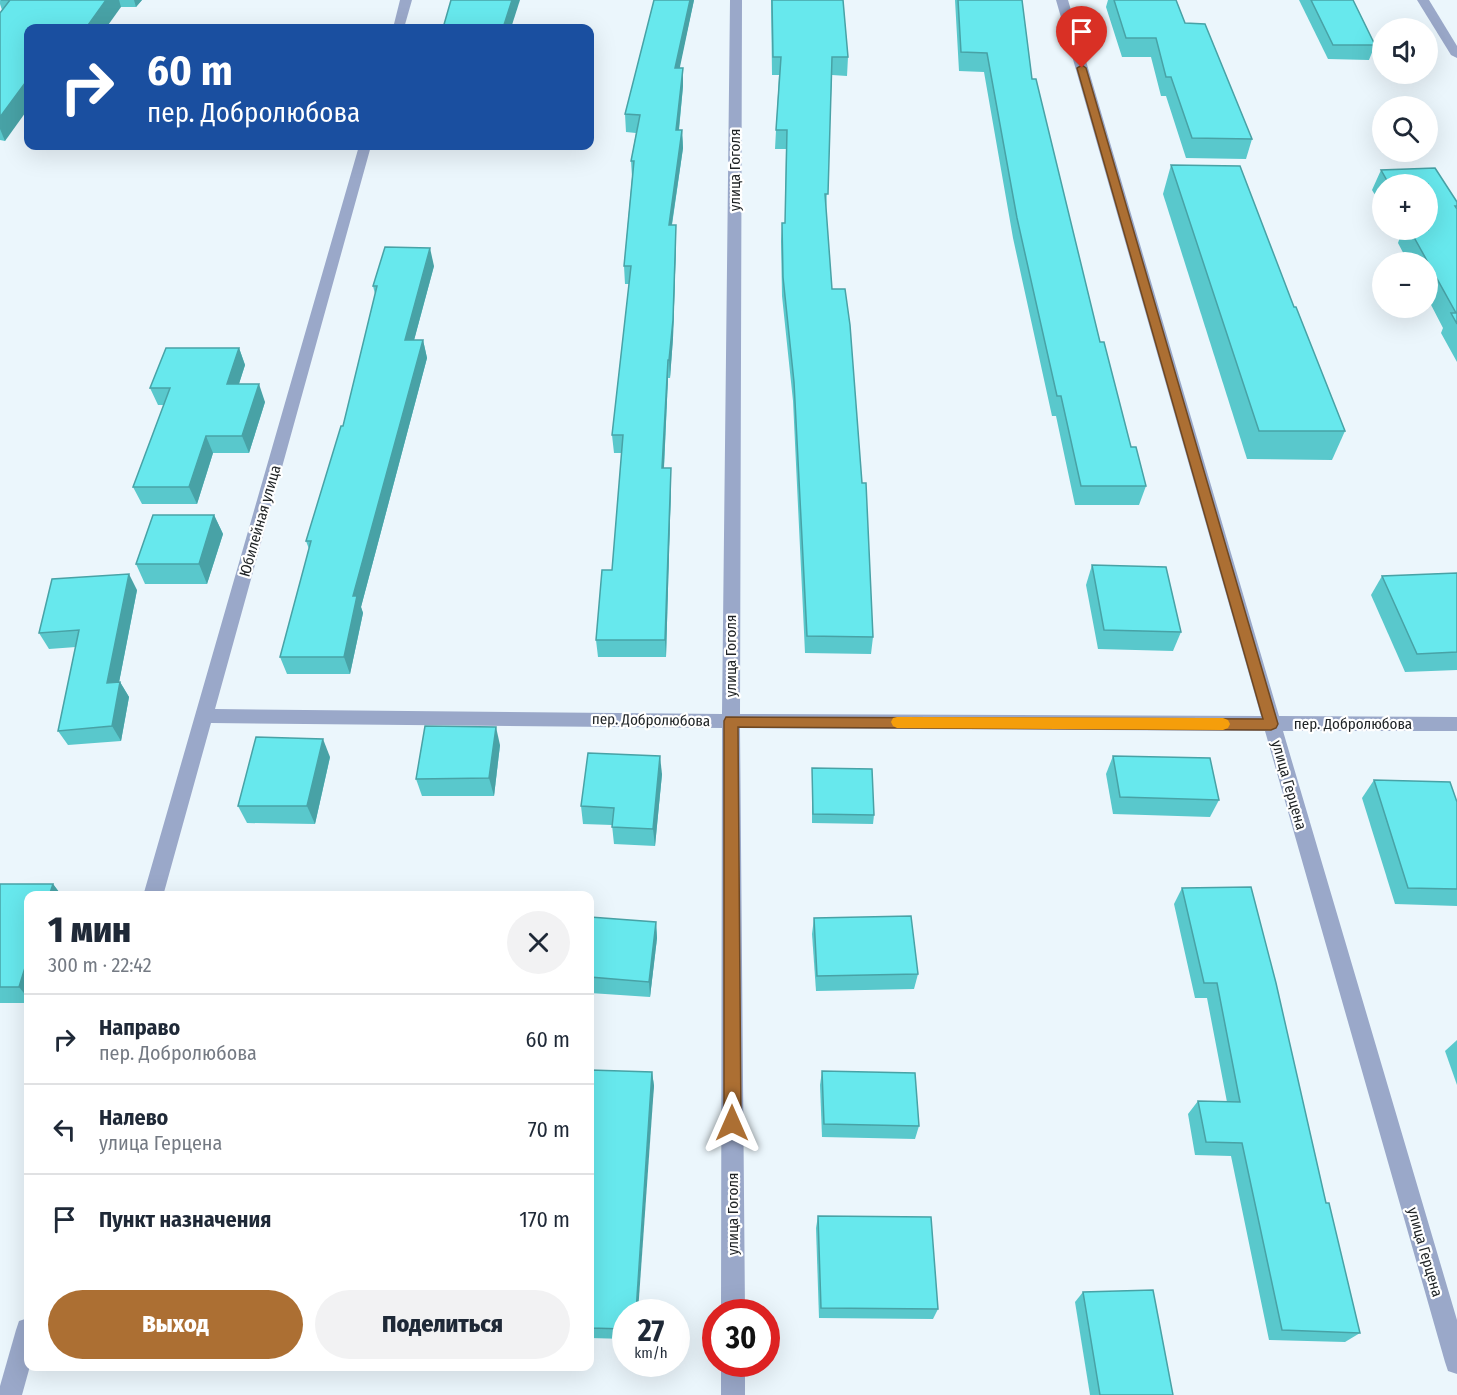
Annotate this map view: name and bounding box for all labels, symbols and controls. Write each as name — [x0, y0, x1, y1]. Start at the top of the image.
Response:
pin — [1056, 6, 1107, 68]
icon: arrive — [1065, 15, 1098, 48]
map controls — [1372, 18, 1438, 318]
button: sound — [1372, 18, 1438, 84]
text: 60 m — [147, 46, 233, 96]
icon: right — [48, 48, 126, 126]
button: search — [1372, 96, 1438, 162]
text: пер. Добролюбова — [147, 97, 360, 129]
street label: улица Гоголя — [726, 129, 744, 211]
button: + — [1372, 174, 1438, 240]
button: − — [1372, 252, 1438, 318]
street label: Юбилейная улица — [235, 463, 285, 579]
street label: улица Гоголя — [722, 615, 740, 697]
street label: пер. Добролюбова — [592, 710, 710, 730]
street label: пер. Добролюбова — [1294, 715, 1412, 733]
street label: улица Герцена — [1268, 738, 1310, 832]
text: 1 мин — [48, 908, 131, 952]
button: close — [507, 911, 570, 974]
text: 300 m · 22:42 — [48, 953, 152, 977]
text: Направо — [99, 1014, 180, 1041]
icon: right — [48, 1023, 81, 1056]
text: 60 m — [526, 1026, 570, 1053]
text: пер. Добролюбова — [99, 1041, 257, 1065]
position arrow — [700, 1091, 764, 1155]
text: Налево — [99, 1104, 168, 1131]
icon: left — [48, 1113, 81, 1146]
text: 70 m — [528, 1116, 570, 1143]
text: улица Герцена — [99, 1131, 222, 1155]
street label: улица Гоголя — [724, 1173, 742, 1255]
icon: arrive — [48, 1203, 81, 1236]
street label: улица Герцена — [1404, 1205, 1446, 1299]
text: Пункт назначения — [99, 1206, 271, 1233]
text: 170 m — [519, 1206, 570, 1233]
button: Выход — [48, 1290, 303, 1359]
button: Поделиться — [315, 1290, 570, 1359]
speed limit sign: 30 — [702, 1299, 780, 1377]
text: 27 — [638, 1313, 664, 1349]
text: km/h — [634, 1344, 668, 1362]

